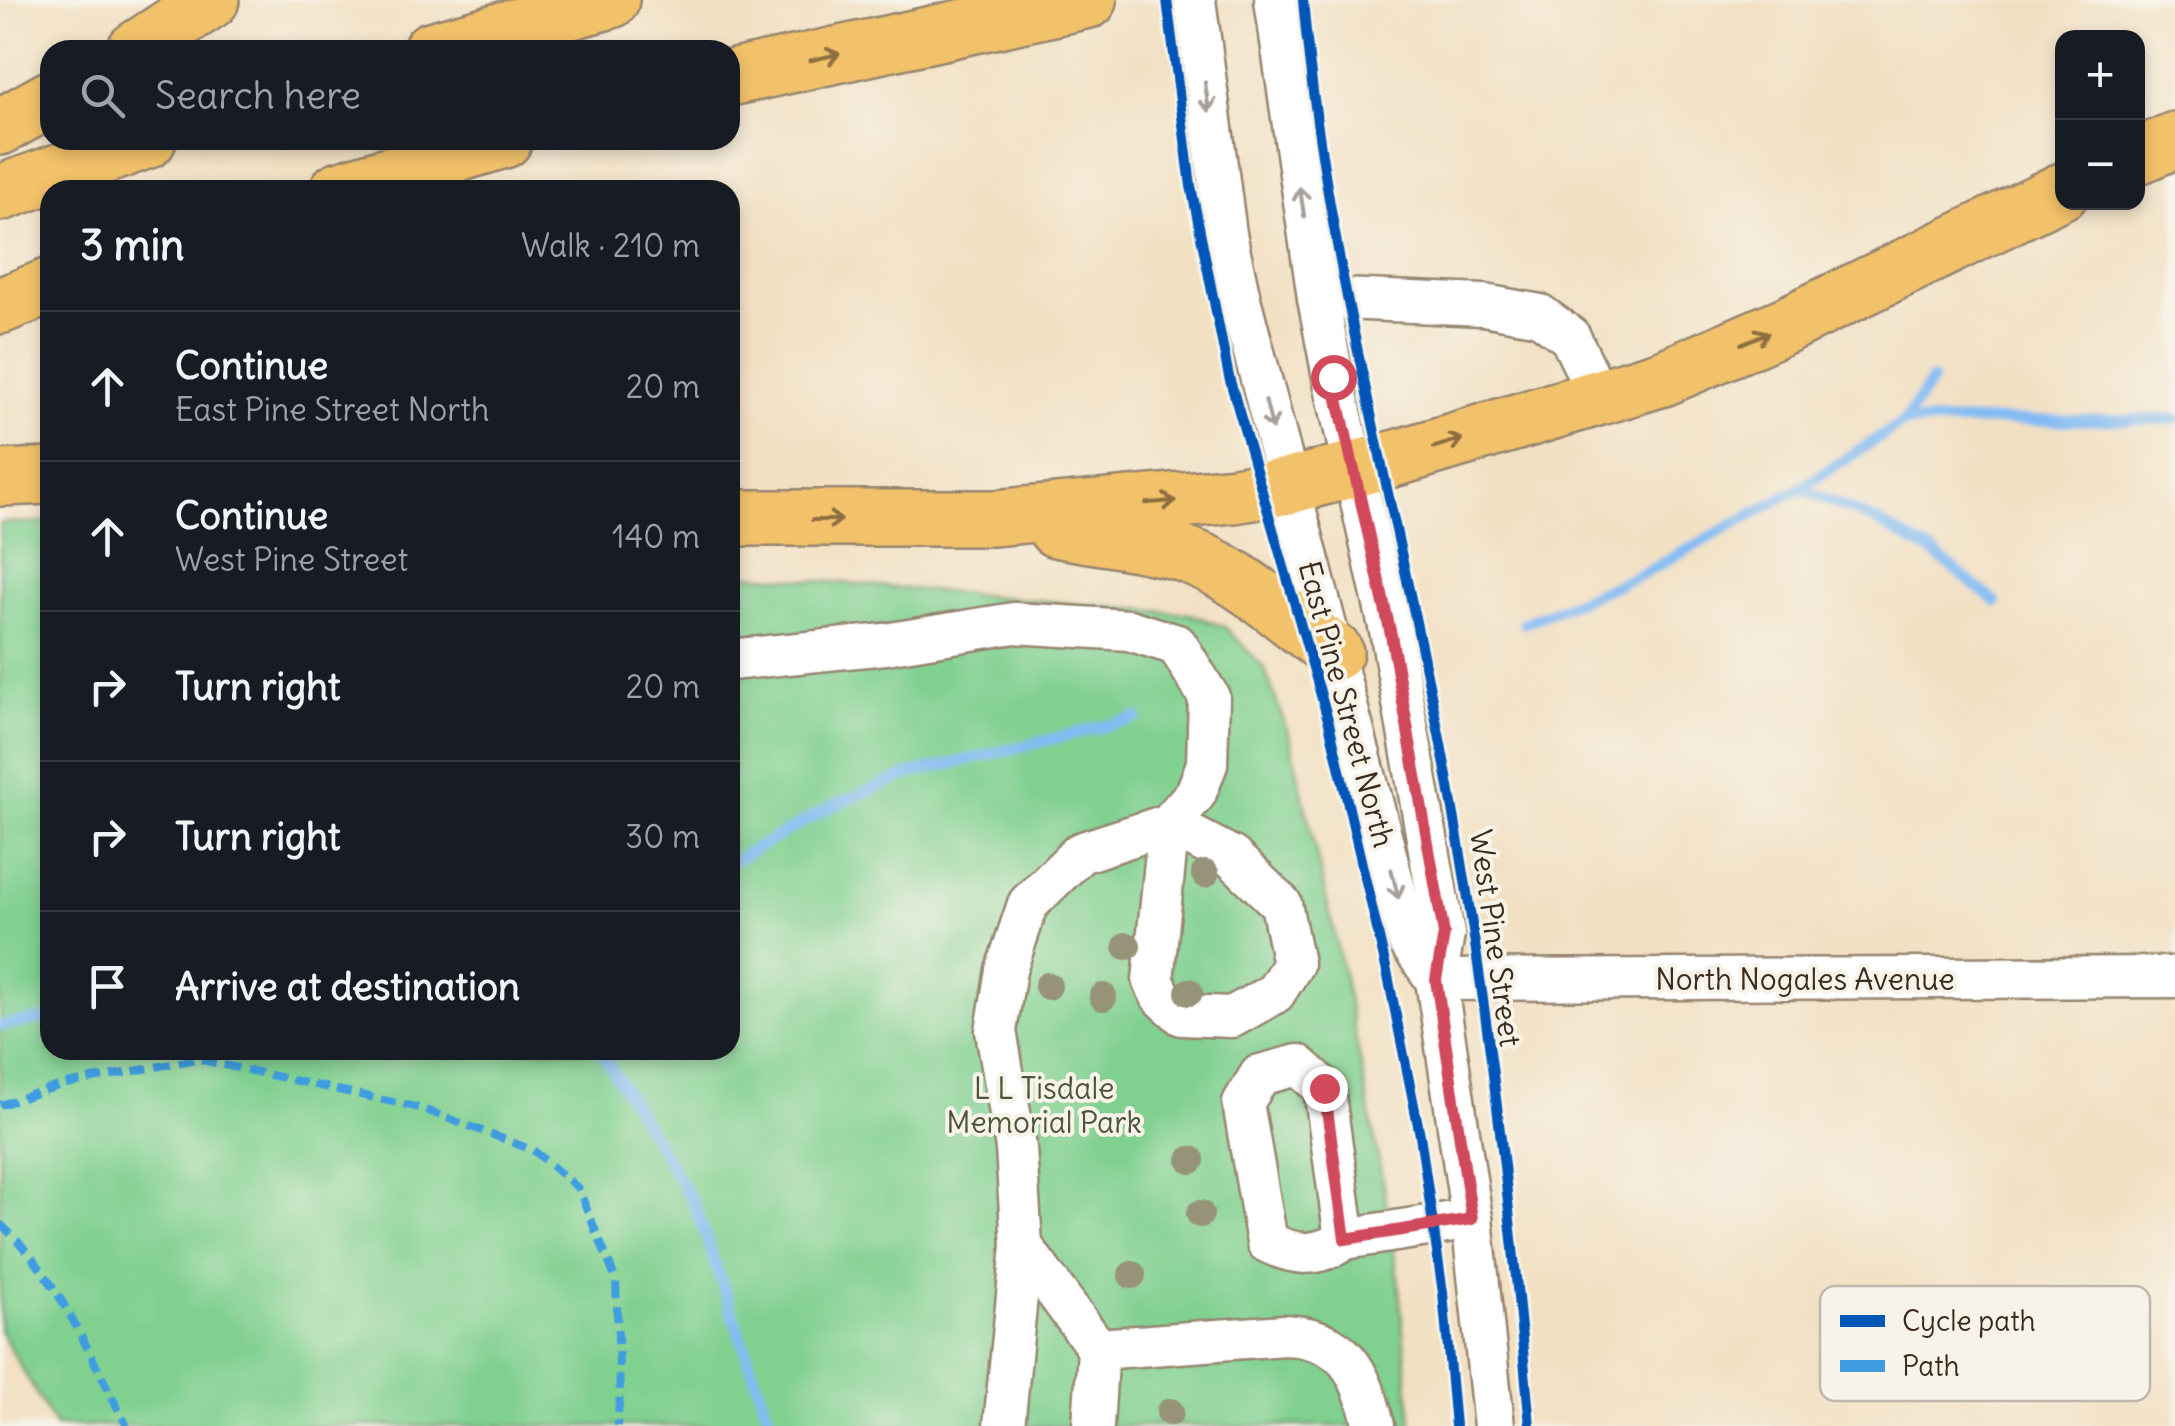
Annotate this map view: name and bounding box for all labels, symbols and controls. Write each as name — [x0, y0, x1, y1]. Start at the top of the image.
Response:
map controls — [2055, 30, 2145, 210]
button: + — [2055, 30, 2145, 120]
search box — [40, 40, 740, 150]
one-way arrow — [808, 46, 840, 65]
icon: search — [75, 68, 130, 123]
text: Search here — [155, 72, 361, 119]
one-way arrow — [1199, 80, 1217, 112]
button: − — [2055, 120, 2145, 210]
one-way arrow — [1292, 186, 1311, 218]
text: 3 min — [80, 219, 184, 271]
text: Walk · 210 m — [521, 225, 700, 266]
one-way arrow — [1740, 328, 1770, 346]
text: Continue — [175, 342, 328, 389]
route start — [1311, 355, 1357, 401]
icon: ahead — [80, 359, 135, 414]
text: 20 m — [626, 366, 700, 407]
text: East Pine Street North — [175, 389, 490, 430]
one-way arrow — [1261, 398, 1279, 430]
one-way arrow — [1432, 433, 1463, 451]
text: Continue — [175, 492, 328, 539]
one-way arrow — [1144, 492, 1176, 511]
icon: ahead — [80, 509, 135, 564]
one-way arrow — [810, 510, 843, 530]
text: 140 m — [612, 516, 700, 557]
text: West Pine Street — [175, 539, 408, 580]
street label: East Pine Street North — [1290, 557, 1404, 851]
icon: right — [80, 659, 135, 714]
text: Turn right — [175, 663, 341, 710]
text: 20 m — [626, 666, 700, 707]
icon: right — [80, 809, 135, 864]
text: Turn right — [175, 813, 341, 860]
text: 30 m — [625, 816, 700, 857]
street label: West Pine Street — [1462, 827, 1530, 1049]
one-way arrow — [1387, 867, 1405, 899]
icon: arrive — [80, 959, 135, 1014]
street label: North Nogales Avenue — [1655, 960, 1955, 998]
text: Arrive at destination — [175, 963, 520, 1010]
route end — [1302, 1066, 1348, 1112]
park label: L L Tisdale Memorial Park — [946, 1069, 1142, 1141]
legend — [1820, 1286, 2150, 1401]
text: Cycle path — [1902, 1303, 2036, 1339]
text: Path — [1902, 1348, 1960, 1384]

